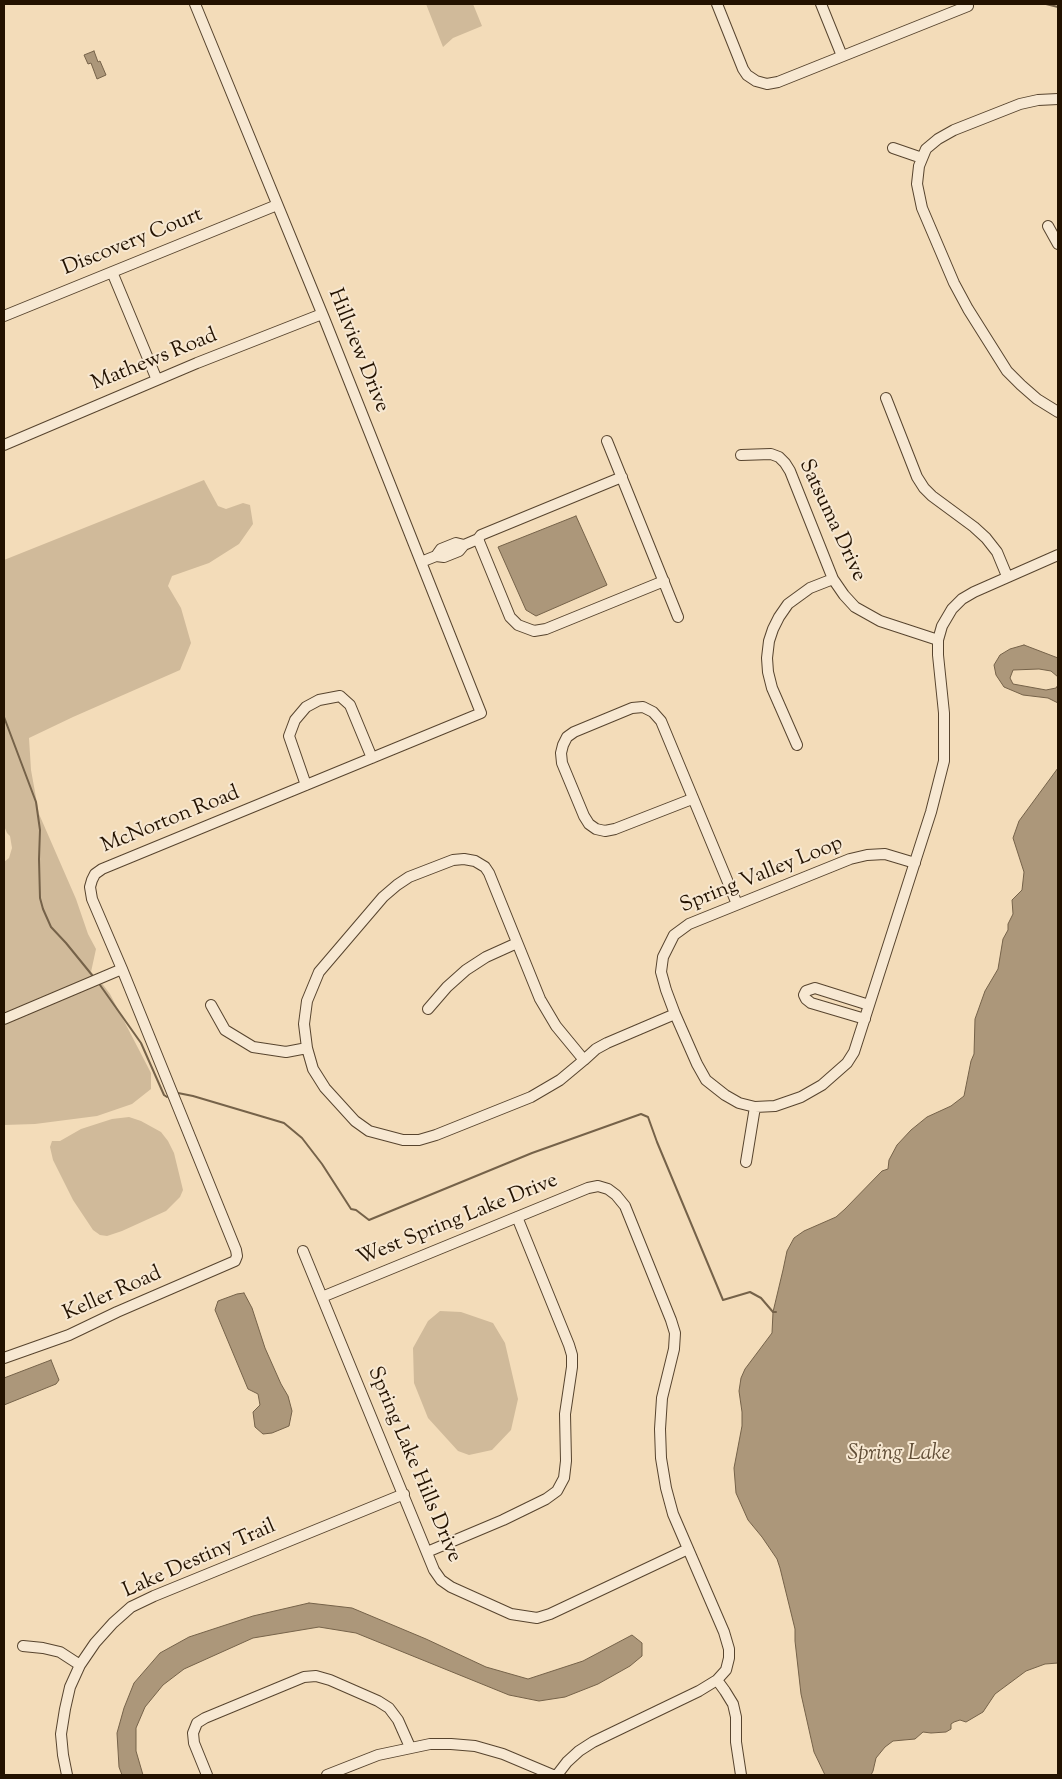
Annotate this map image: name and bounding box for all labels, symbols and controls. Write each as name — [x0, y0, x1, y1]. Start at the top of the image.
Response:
street label: Discovery Court — [59, 203, 207, 283]
street label: Hillview Drive — [321, 286, 393, 416]
street label: Mathews Road — [89, 324, 221, 398]
street label: Satsuma Drive — [792, 456, 870, 586]
street label: McNorton Road — [98, 782, 244, 860]
street label: Spring Valley Loop — [677, 832, 847, 920]
street label: West Spring Lake Drive — [354, 1169, 562, 1273]
street label: Keller Road — [60, 1262, 166, 1328]
street label: Spring Lake Hills Drive — [360, 1363, 466, 1567]
water label: Spring Lake — [848, 1442, 950, 1468]
street label: Lake Destiny Trail — [120, 1515, 280, 1605]

